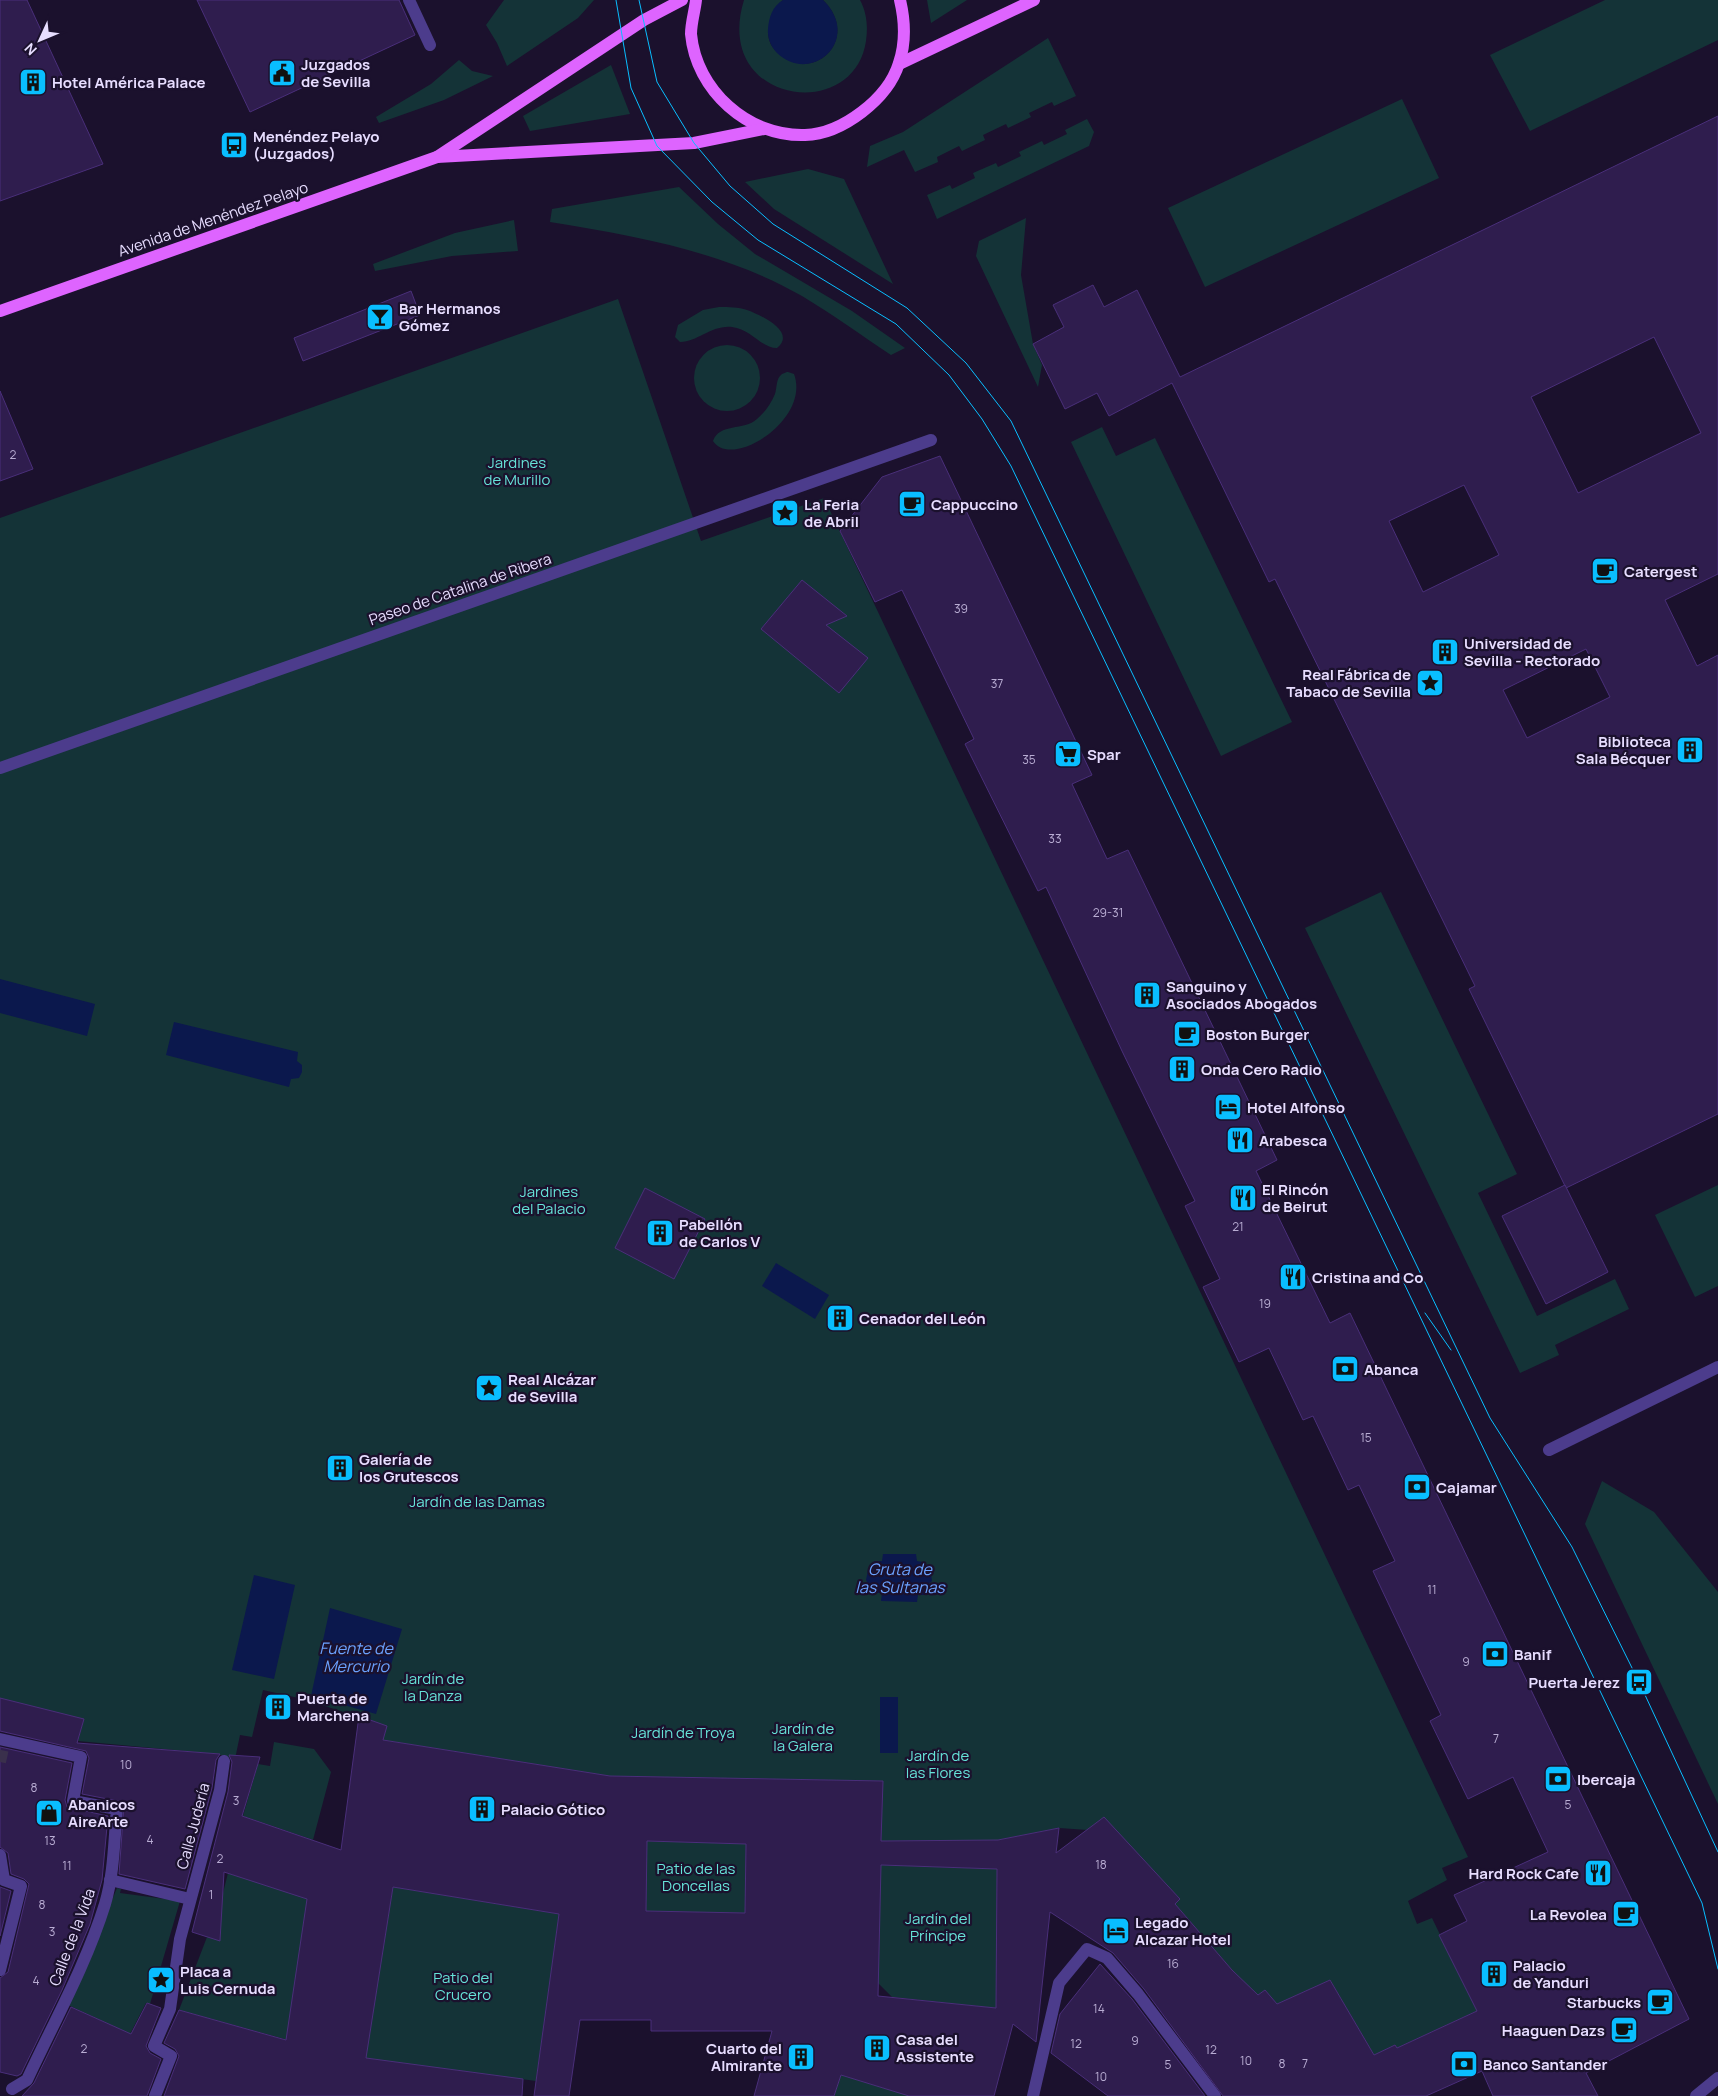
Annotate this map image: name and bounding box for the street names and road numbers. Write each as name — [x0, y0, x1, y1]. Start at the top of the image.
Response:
street label: Avenida de Menéndez Pelayo — [115, 177, 311, 261]
street label: Paseo de Catalina de Ribera — [366, 548, 554, 630]
street label: Calle Judería — [171, 1780, 215, 1872]
street label: Calle de la Vida — [44, 1885, 100, 1989]

